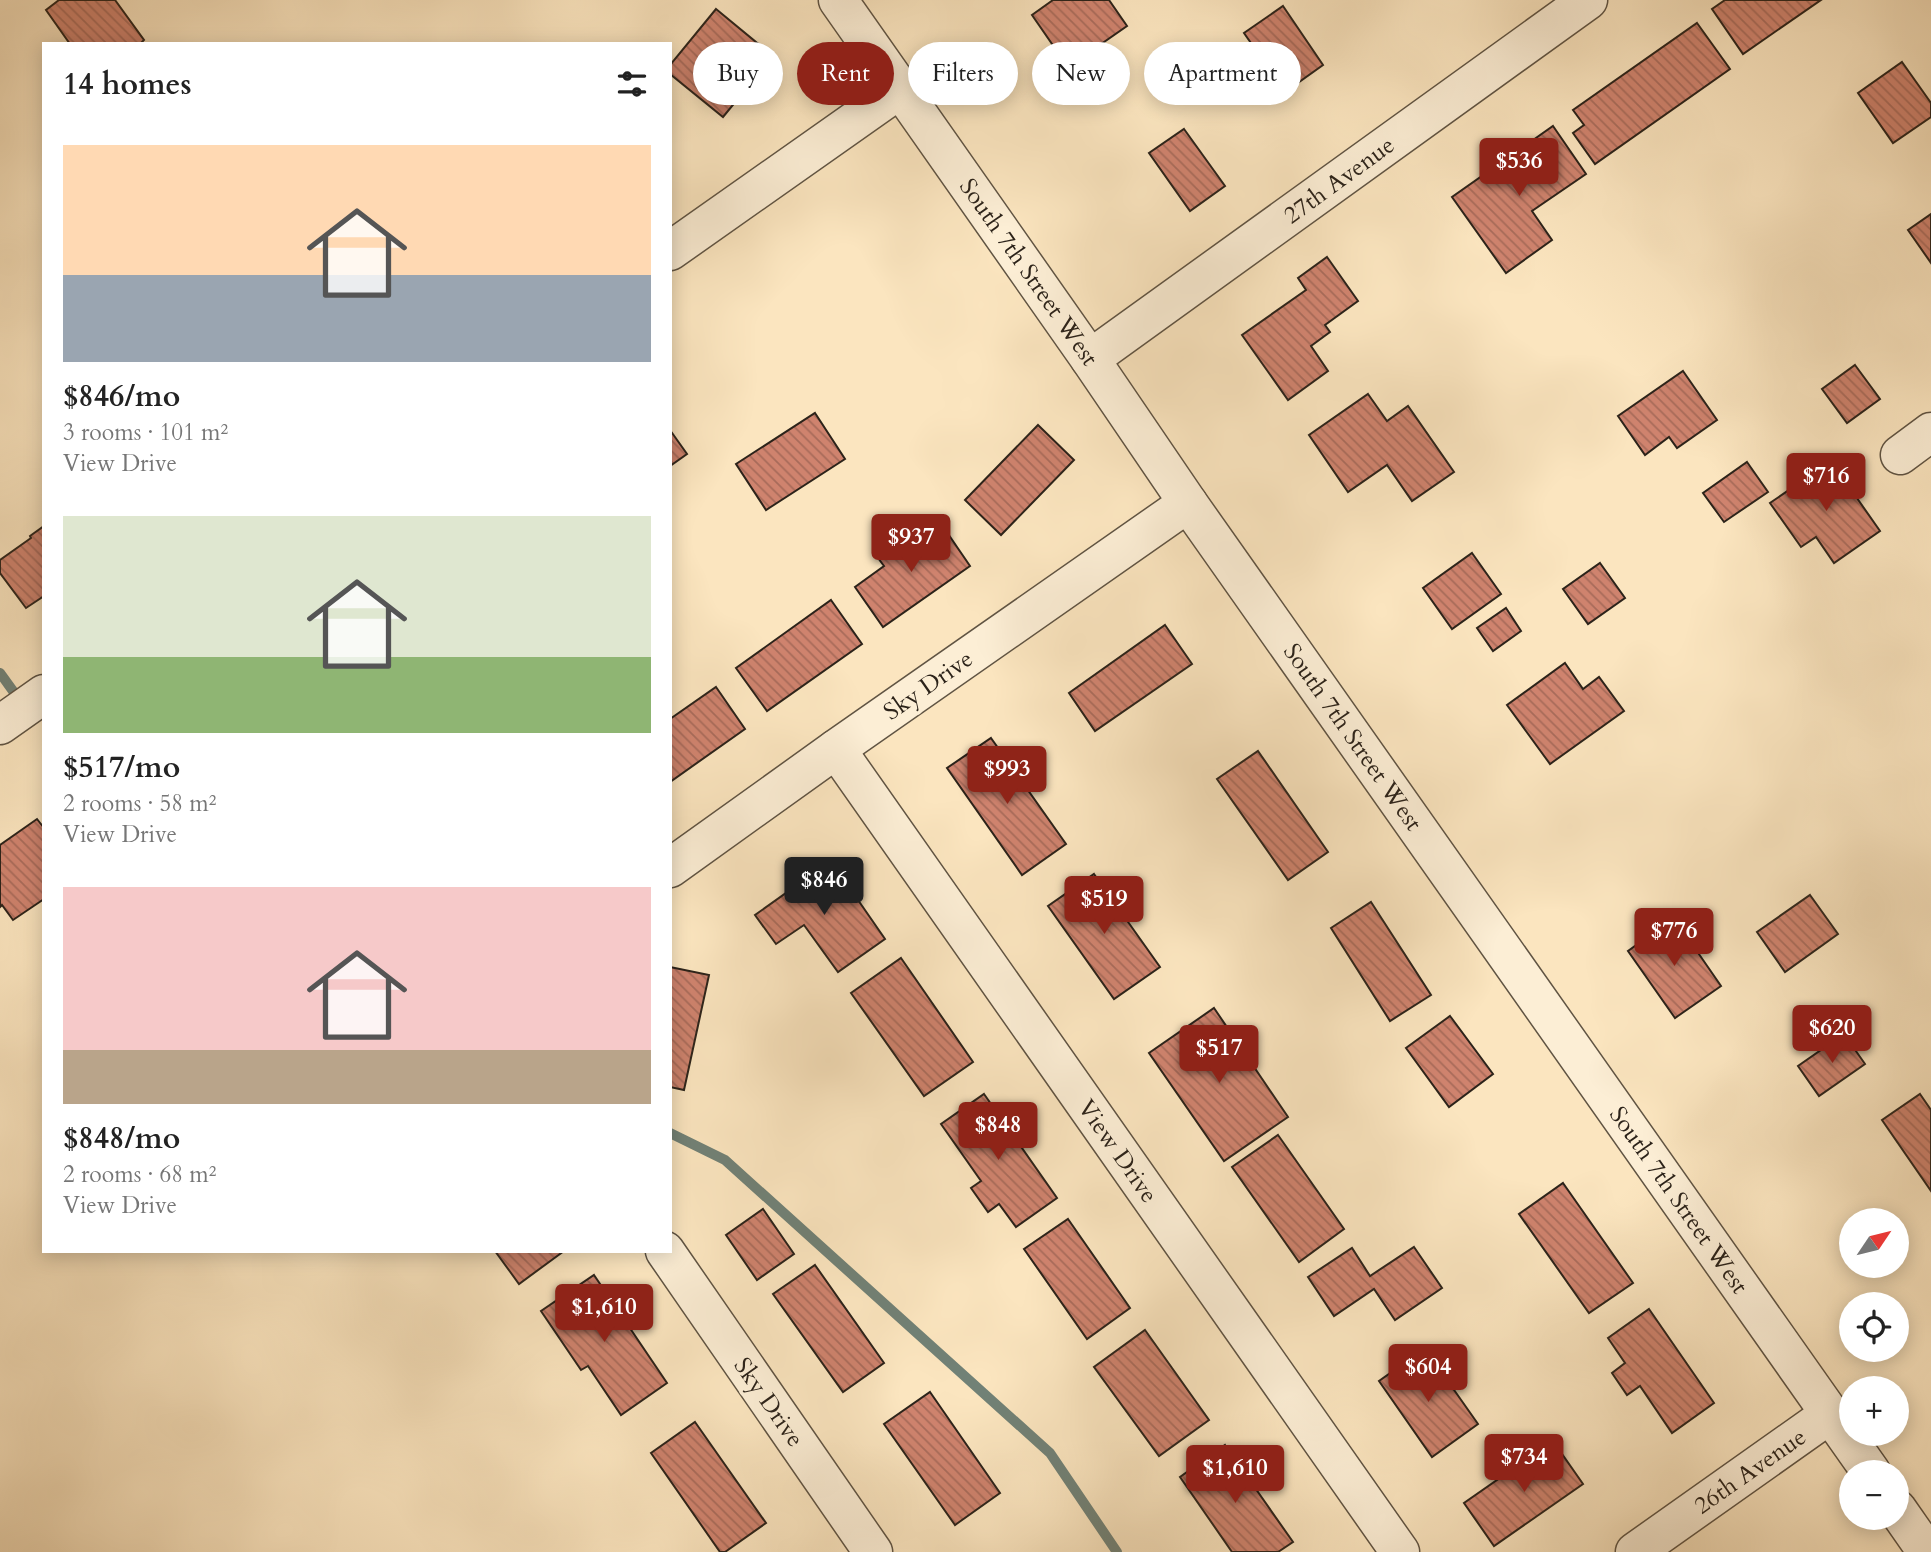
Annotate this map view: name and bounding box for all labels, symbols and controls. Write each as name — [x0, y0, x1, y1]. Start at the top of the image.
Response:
chip: Buy — [693, 42, 783, 105]
chip: Rent — [797, 42, 894, 105]
chip: Filters — [908, 42, 1018, 105]
chip: New — [1032, 42, 1130, 105]
chip: Apartment — [1144, 42, 1301, 105]
text: 14 homes — [63, 64, 192, 105]
icon: filters — [613, 65, 651, 103]
street label: 27th Avenue — [1277, 129, 1401, 232]
pin: $536 — [1478, 138, 1560, 198]
text: $536 — [1495, 145, 1543, 176]
street label: South 7th Street West — [951, 172, 1106, 373]
icon: home — [294, 190, 420, 316]
text: $846/mo — [63, 376, 180, 417]
text: 3 rooms · 101 m² — [63, 417, 228, 448]
text: View Drive — [63, 448, 177, 479]
pin: $716 — [1785, 454, 1867, 513]
text: $716 — [1802, 460, 1850, 491]
pin: $937 — [870, 514, 952, 574]
text: $937 — [887, 521, 935, 552]
icon: home — [294, 561, 420, 687]
street label: South 7th Street West — [1275, 637, 1430, 838]
street label: Sky Drive — [877, 643, 980, 728]
pin: $993 — [966, 746, 1048, 806]
text: $517/mo — [63, 747, 180, 788]
text: $993 — [983, 753, 1031, 784]
text: 2 rooms · 58 m² — [63, 788, 216, 819]
text: View Drive — [63, 819, 177, 850]
pin: $846 — [783, 858, 865, 917]
text: $846 — [800, 864, 848, 895]
pin: $519 — [1063, 876, 1145, 936]
text: $519 — [1080, 883, 1128, 914]
pin: $776 — [1633, 908, 1715, 968]
text: $776 — [1650, 915, 1698, 946]
icon: home — [294, 932, 420, 1058]
pin: $620 — [1791, 1006, 1873, 1065]
text: $620 — [1808, 1012, 1856, 1043]
pin: $517 — [1178, 1026, 1260, 1085]
text: $517 — [1195, 1032, 1243, 1063]
street label: View Drive — [1070, 1093, 1165, 1209]
street label: South 7th Street West — [1601, 1100, 1756, 1301]
pin: $848 — [957, 1102, 1039, 1162]
text: $848 — [974, 1109, 1022, 1140]
text: $848/mo — [63, 1118, 180, 1159]
text: 2 rooms · 68 m² — [63, 1159, 216, 1190]
text: View Drive — [63, 1190, 177, 1221]
north arrow — [1839, 1208, 1909, 1278]
map controls — [1839, 1208, 1909, 1530]
pin: $1,610 — [547, 1284, 661, 1344]
text: $1,610 — [571, 1291, 637, 1322]
button: locate — [1839, 1292, 1909, 1362]
pin: $604 — [1387, 1344, 1469, 1404]
street label: Sky Drive — [726, 1351, 811, 1454]
text: $604 — [1404, 1351, 1452, 1382]
button: + — [1839, 1376, 1909, 1446]
street label: 26th Avenue — [1688, 1421, 1813, 1522]
pin: $734 — [1483, 1434, 1565, 1494]
text: $734 — [1500, 1441, 1548, 1472]
pin: $1,610 — [1178, 1446, 1292, 1505]
text: $1,610 — [1202, 1452, 1268, 1483]
button: − — [1839, 1460, 1909, 1530]

